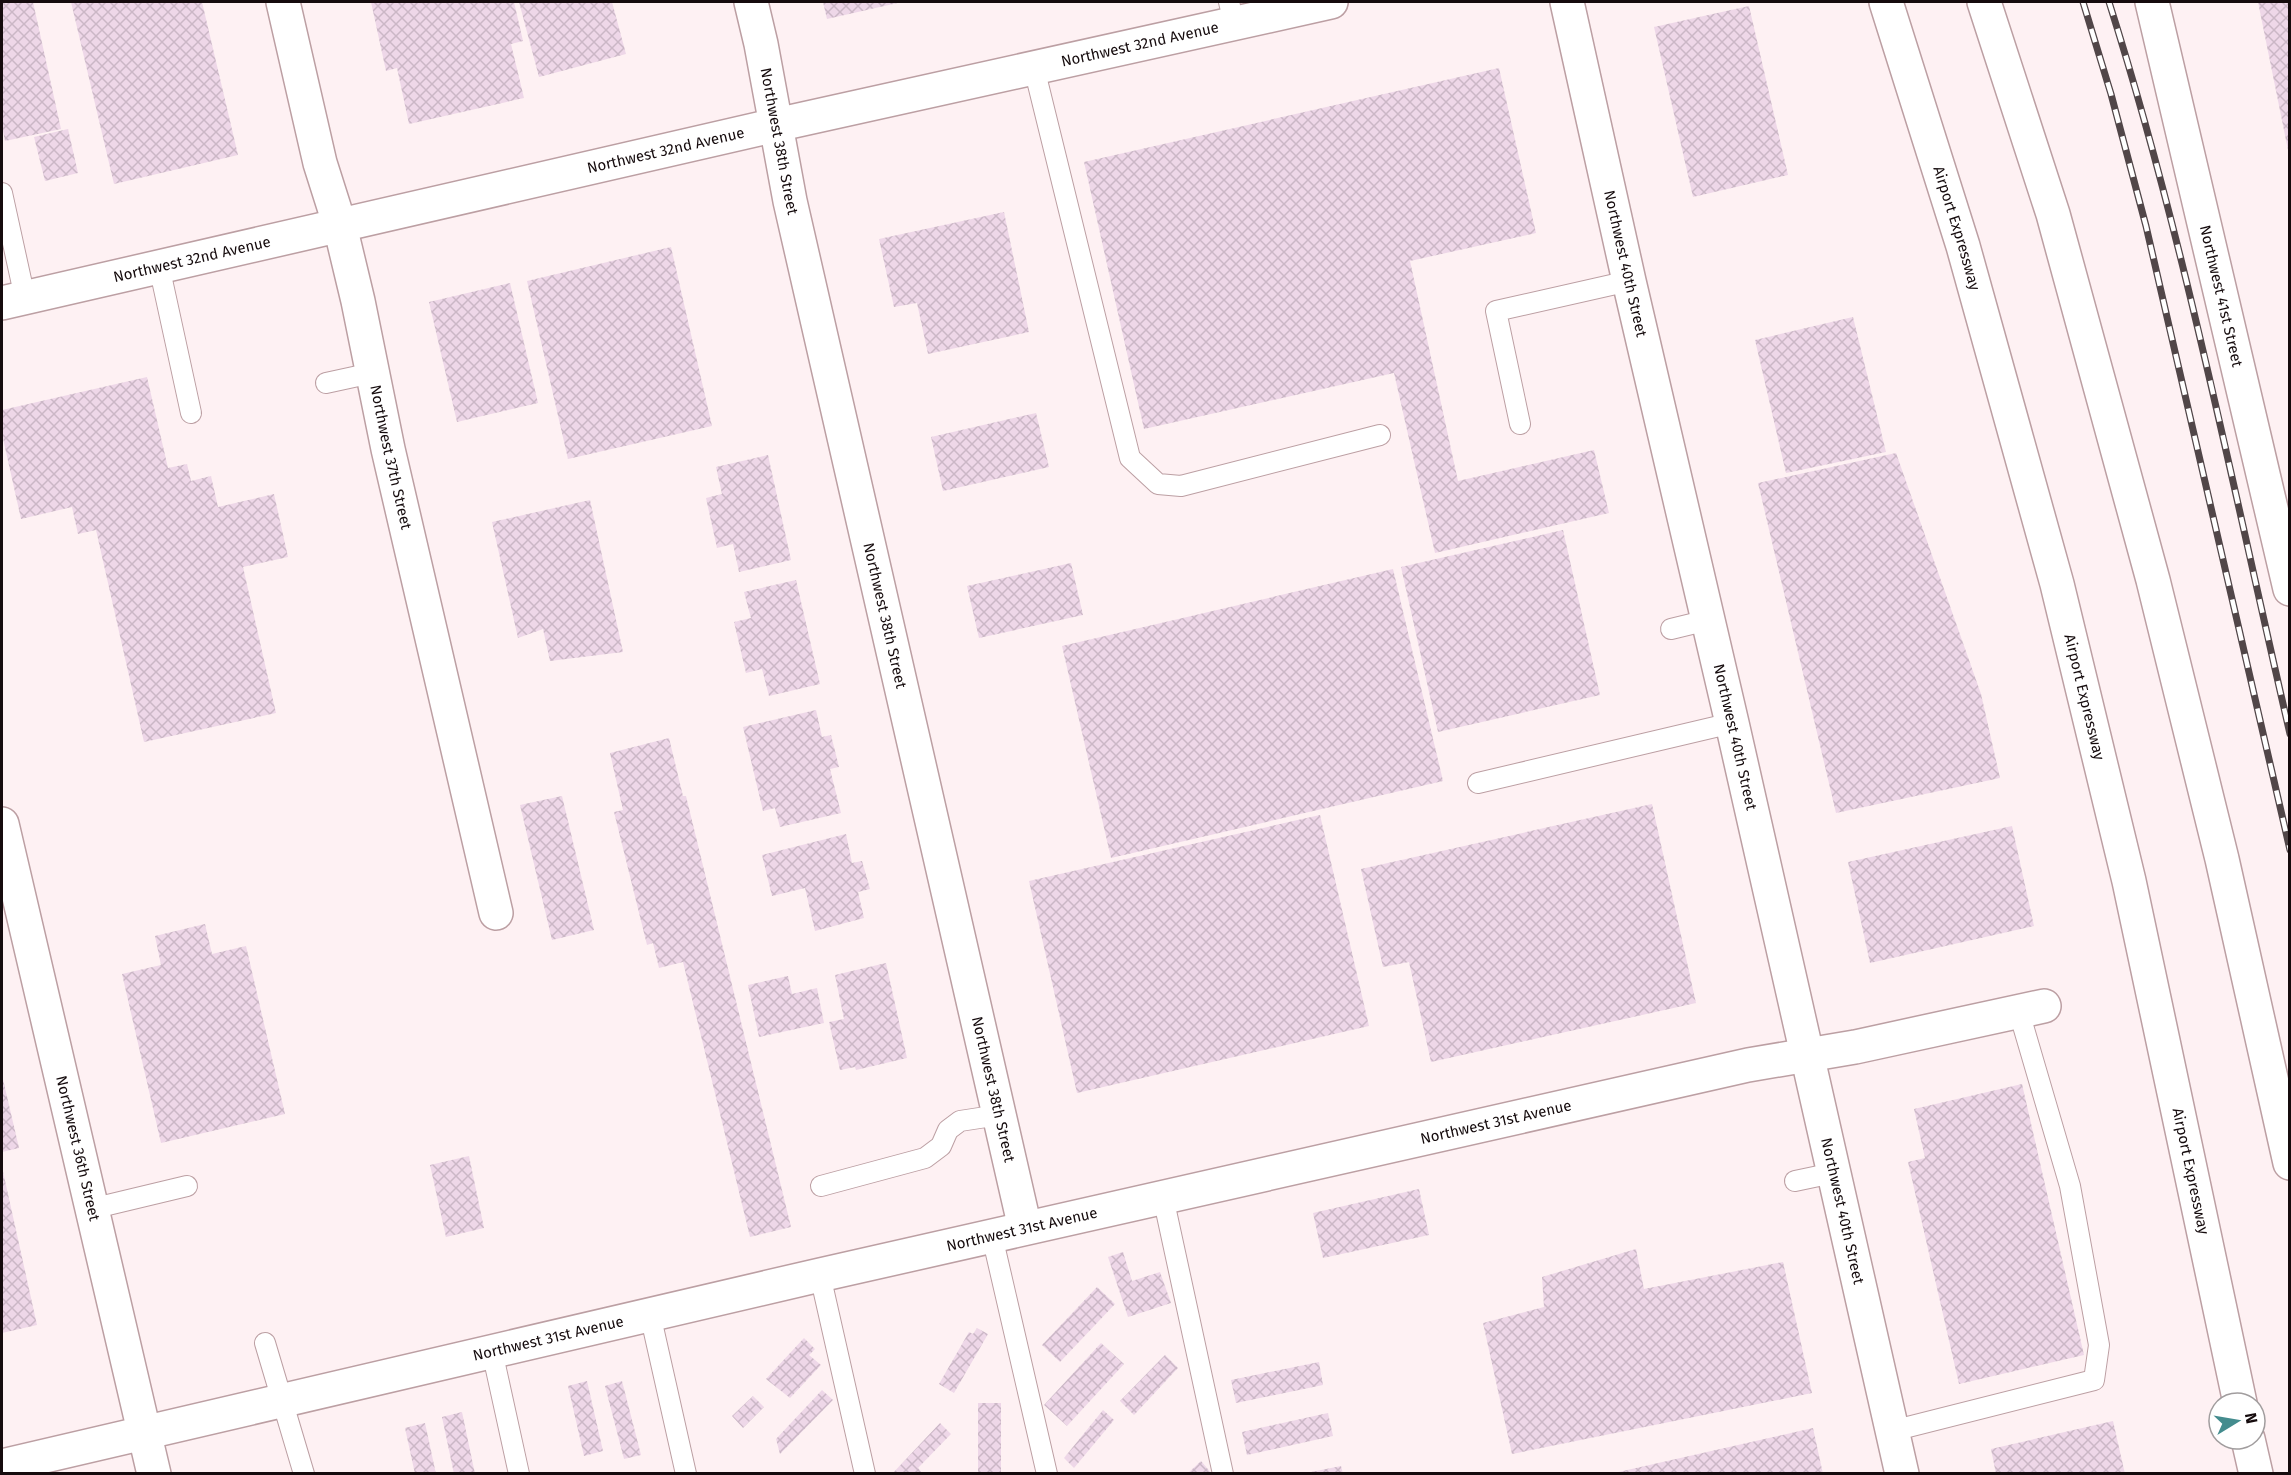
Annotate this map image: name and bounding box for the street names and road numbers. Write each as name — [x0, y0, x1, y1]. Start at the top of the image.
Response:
street label: Northwest 32nd Avenue — [1060, 18, 1220, 71]
street label: Northwest 38th Street — [757, 66, 802, 217]
street label: Northwest 32nd Avenue — [585, 124, 746, 177]
street label: Airport Expressway — [1929, 164, 1984, 293]
street label: Northwest 40th Street — [1600, 189, 1651, 339]
street label: Northwest 41st Street — [2196, 223, 2247, 369]
street label: Northwest 32nd Avenue — [112, 233, 272, 286]
street label: Northwest 37th Street — [366, 383, 416, 532]
street label: Northwest 38th Street — [859, 541, 910, 691]
street label: Airport Expressway — [2060, 632, 2108, 762]
street label: Northwest 40th Street — [1710, 662, 1761, 813]
street label: Northwest 38th Street — [968, 1015, 1019, 1164]
street label: Northwest 36th Street — [52, 1074, 104, 1223]
street label: Northwest 31st Avenue — [1419, 1096, 1573, 1148]
street label: Airport Expressway — [2168, 1106, 2213, 1237]
street label: Northwest 40th Street — [1817, 1136, 1868, 1287]
street label: Northwest 31st Avenue — [945, 1204, 1099, 1255]
street label: Northwest 31st Avenue — [471, 1312, 625, 1365]

